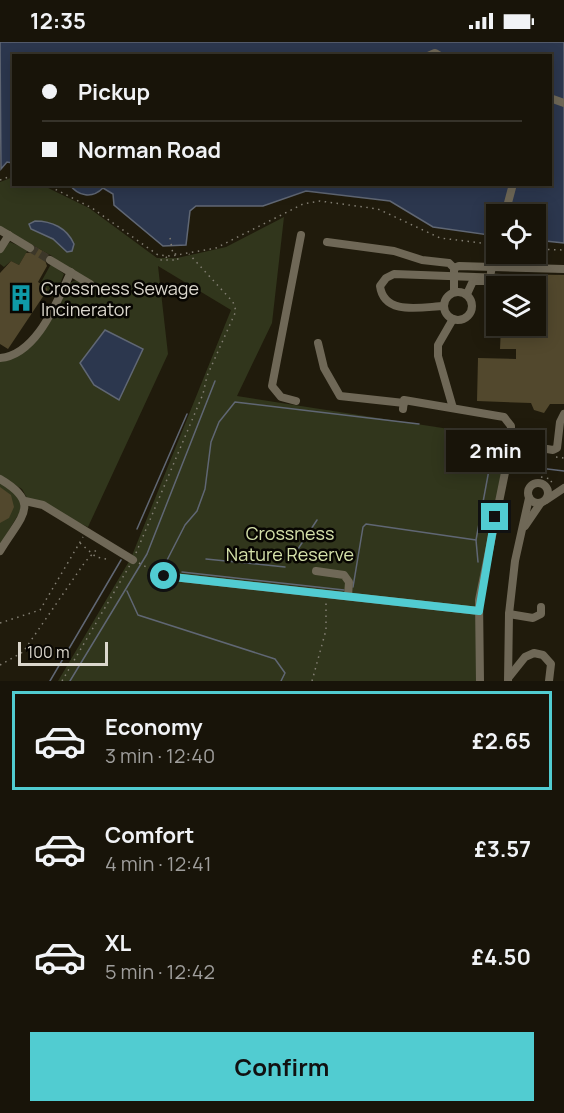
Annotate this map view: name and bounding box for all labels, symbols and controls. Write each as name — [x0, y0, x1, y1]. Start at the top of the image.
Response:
text: 12:35 — [30, 6, 86, 36]
text: Pickup — [78, 77, 150, 107]
text: Norman Road — [78, 135, 221, 165]
map controls — [486, 204, 546, 336]
button: locate — [486, 204, 546, 264]
place label: Crossness Sewage Incinerator — [41, 276, 199, 321]
button: layers — [486, 276, 546, 336]
building icon: Crossness Sewage Incinerator — [6, 283, 36, 313]
callout: 2 min — [446, 430, 544, 472]
text: 2 min — [469, 437, 522, 464]
route end — [481, 503, 508, 530]
park label: Crossness Nature Reserve — [226, 521, 354, 566]
route start — [150, 562, 177, 589]
scale bar — [18, 639, 108, 666]
text: 100 m — [27, 641, 70, 663]
text: Economy — [105, 712, 203, 742]
icon: car — [33, 714, 87, 768]
text: £2.65 — [472, 726, 531, 756]
text: 3 min · 12:40 — [105, 742, 215, 769]
text: Comfort — [105, 820, 194, 850]
icon: car — [33, 822, 87, 876]
text: £3.57 — [474, 834, 531, 864]
text: 4 min · 12:41 — [105, 850, 212, 877]
text: XL — [105, 928, 131, 958]
icon: car — [33, 930, 87, 984]
text: £4.50 — [471, 942, 531, 972]
text: 5 min · 12:42 — [105, 958, 215, 985]
button: Confirm — [30, 1032, 534, 1101]

